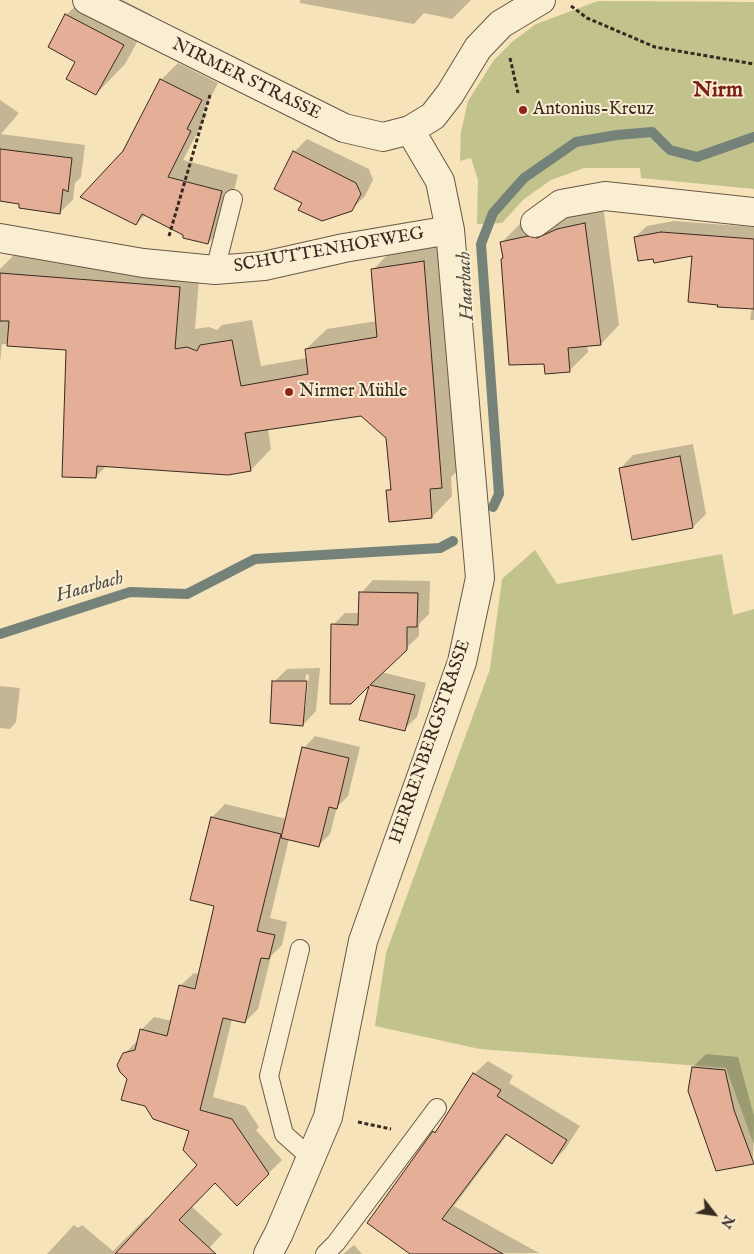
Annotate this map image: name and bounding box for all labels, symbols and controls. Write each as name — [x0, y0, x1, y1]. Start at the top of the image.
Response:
street label: NIRMER STRASSE — [168, 35, 324, 125]
district label: Nirm — [693, 78, 743, 104]
place label: Antonius-Kreuz — [533, 99, 654, 121]
marker: Antonius-Kreuz — [517, 104, 529, 116]
street label: SCHUTTENHOFWEG — [232, 224, 426, 278]
water label: Haarbach — [454, 251, 480, 321]
place label: Nirmer Mühle — [299, 381, 407, 403]
marker: Nirmer Mühle — [283, 386, 295, 398]
water label: Haarbach — [54, 568, 126, 608]
street label: HERRENBERGSTRASSE — [386, 637, 476, 847]
north arrow — [689, 1189, 739, 1239]
text: N — [716, 1212, 738, 1231]

